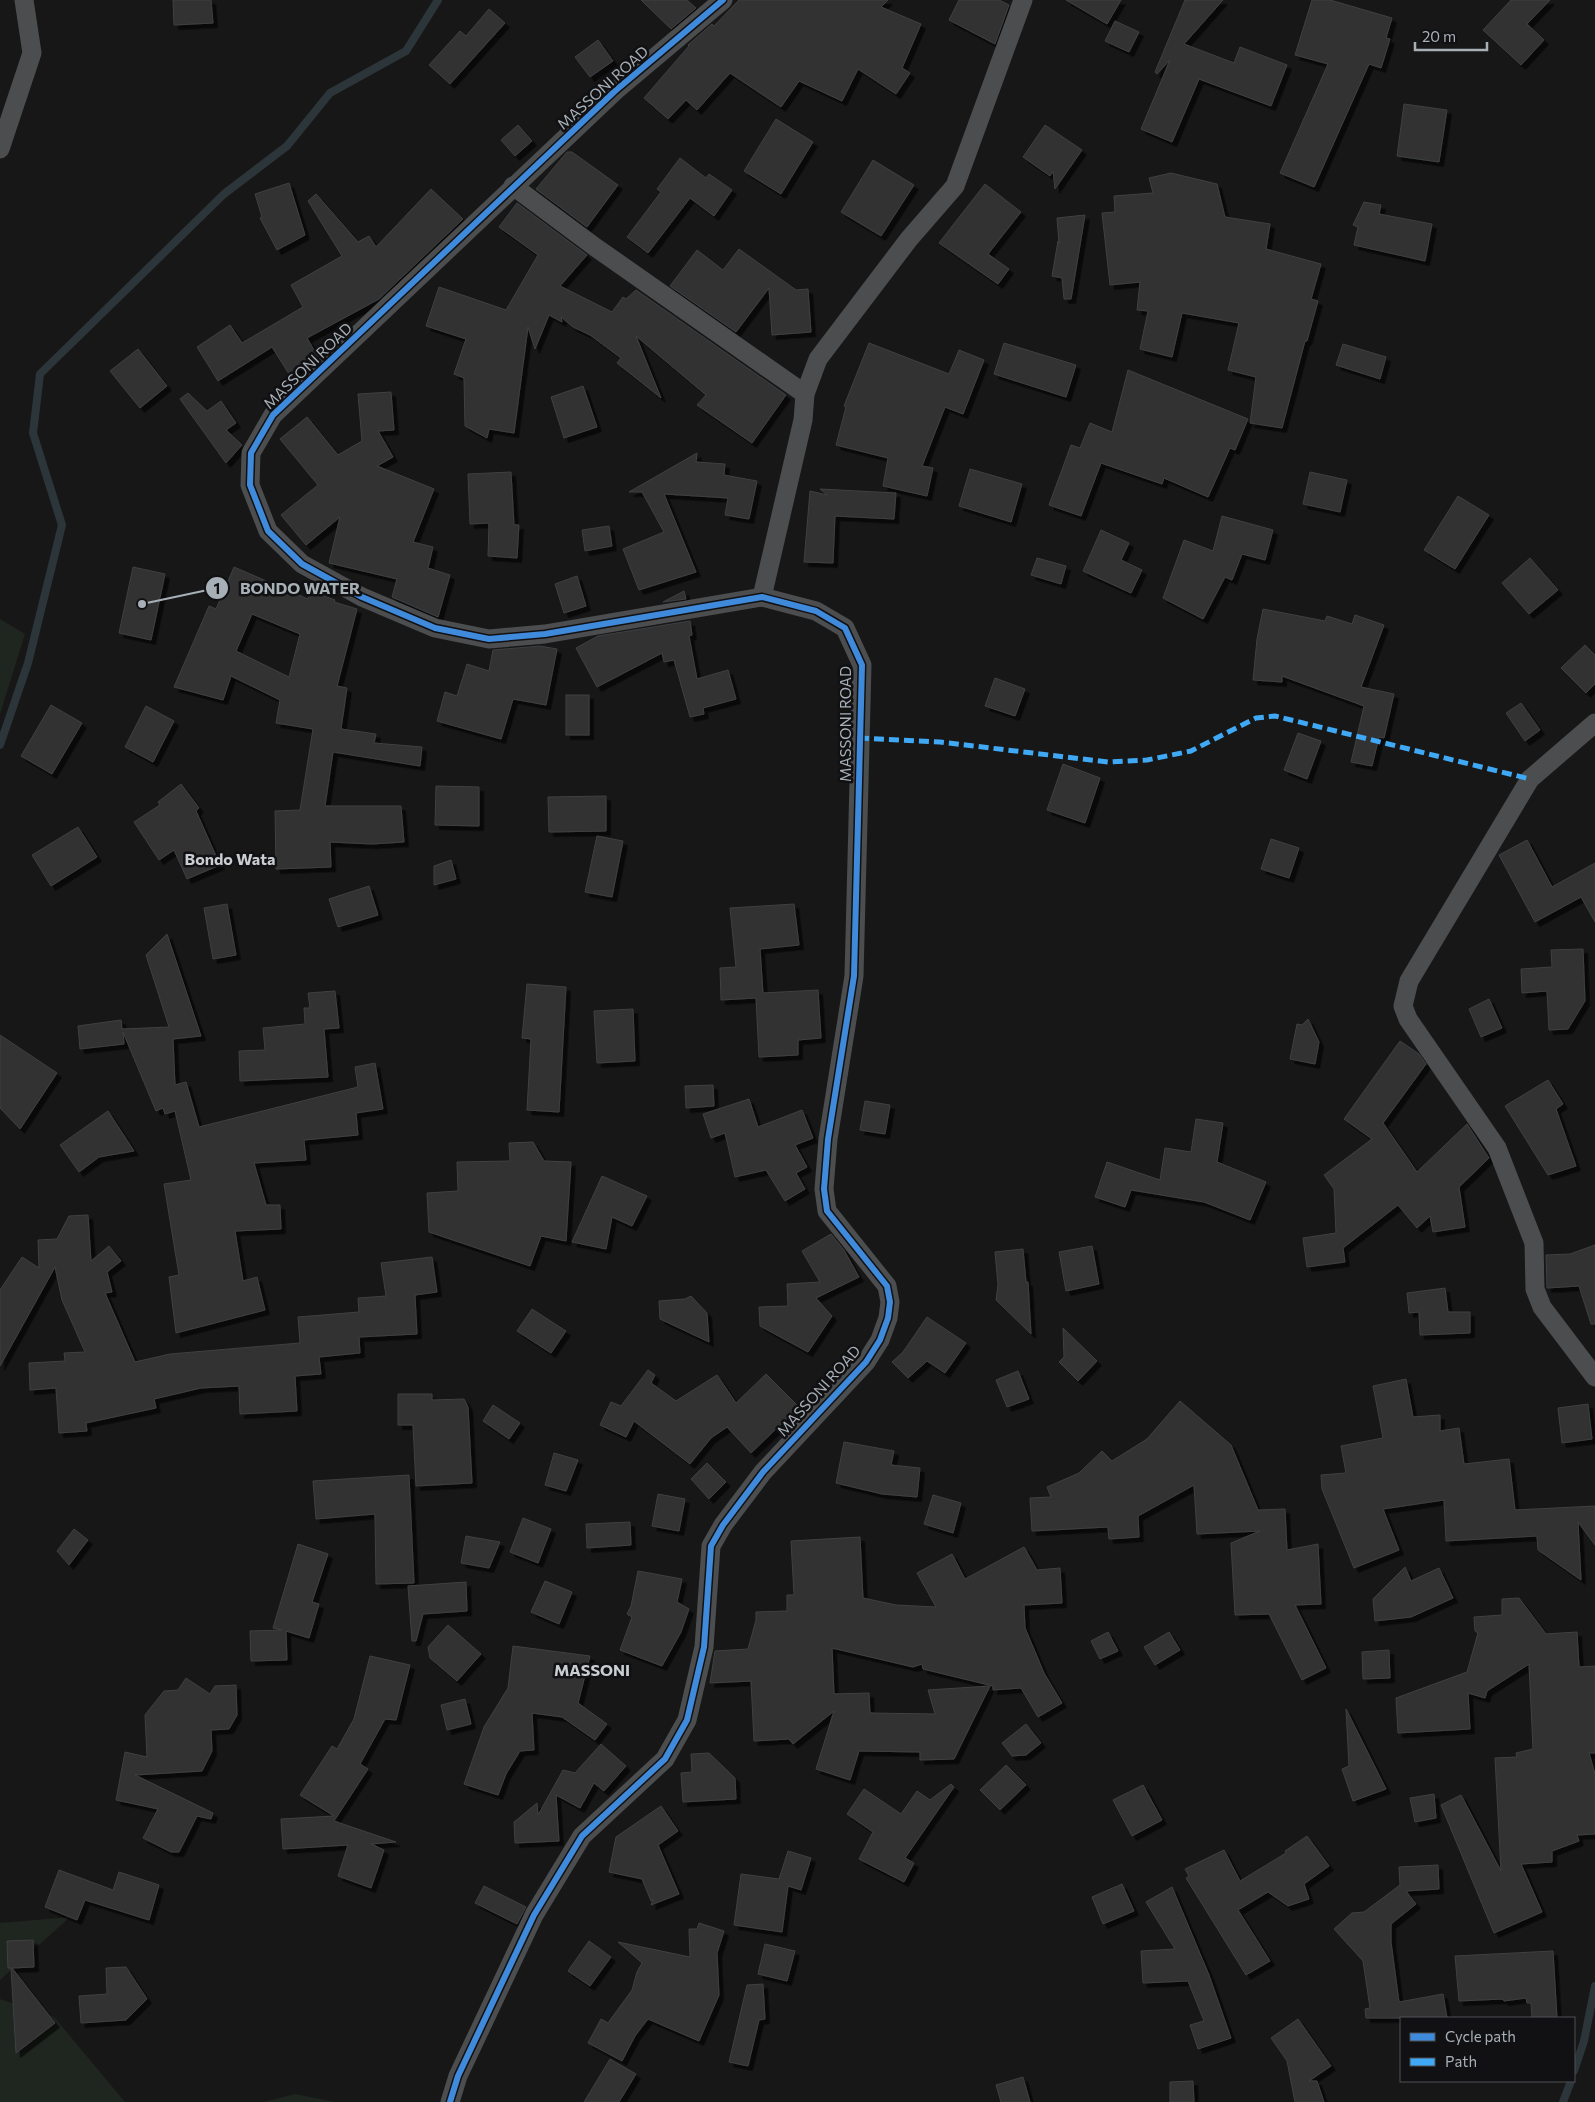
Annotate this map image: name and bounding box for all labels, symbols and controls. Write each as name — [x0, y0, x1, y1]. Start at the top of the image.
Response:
scale bar — [1415, 20, 1488, 52]
text: 20 m — [1422, 27, 1456, 45]
street label: MASSONI ROAD — [553, 42, 651, 133]
street label: MASSONI ROAD — [259, 319, 355, 412]
callout: BONDO WATER — [205, 573, 370, 604]
text: BONDO WATER — [240, 578, 360, 597]
text: 1 — [214, 579, 220, 597]
street label: MASSONI ROAD — [836, 666, 854, 782]
district label: Bondo Wata — [185, 849, 275, 868]
street label: MASSONI ROAD — [773, 1341, 864, 1439]
district label: MASSONI — [554, 1660, 630, 1679]
legend — [1400, 2017, 1575, 2082]
text: Cycle path — [1445, 2027, 1516, 2045]
text: Path — [1445, 2052, 1477, 2070]

